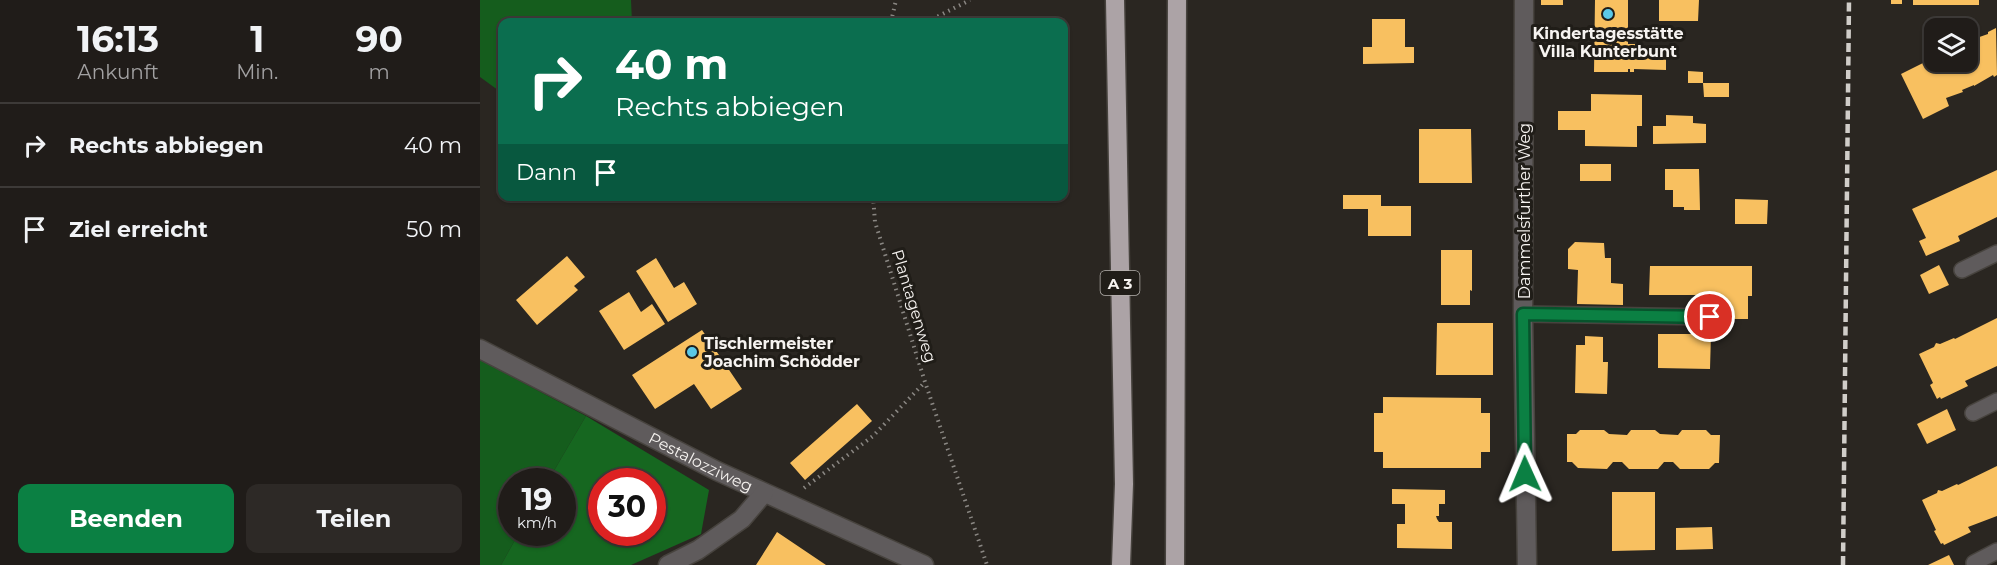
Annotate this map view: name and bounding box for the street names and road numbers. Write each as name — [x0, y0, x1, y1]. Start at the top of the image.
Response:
street label: Dammelsfurther Weg — [1515, 123, 1534, 299]
street label: Plantagenweg — [888, 247, 940, 365]
road number: A 3 — [1100, 271, 1140, 295]
street label: Pestalozziweg — [646, 428, 756, 495]

